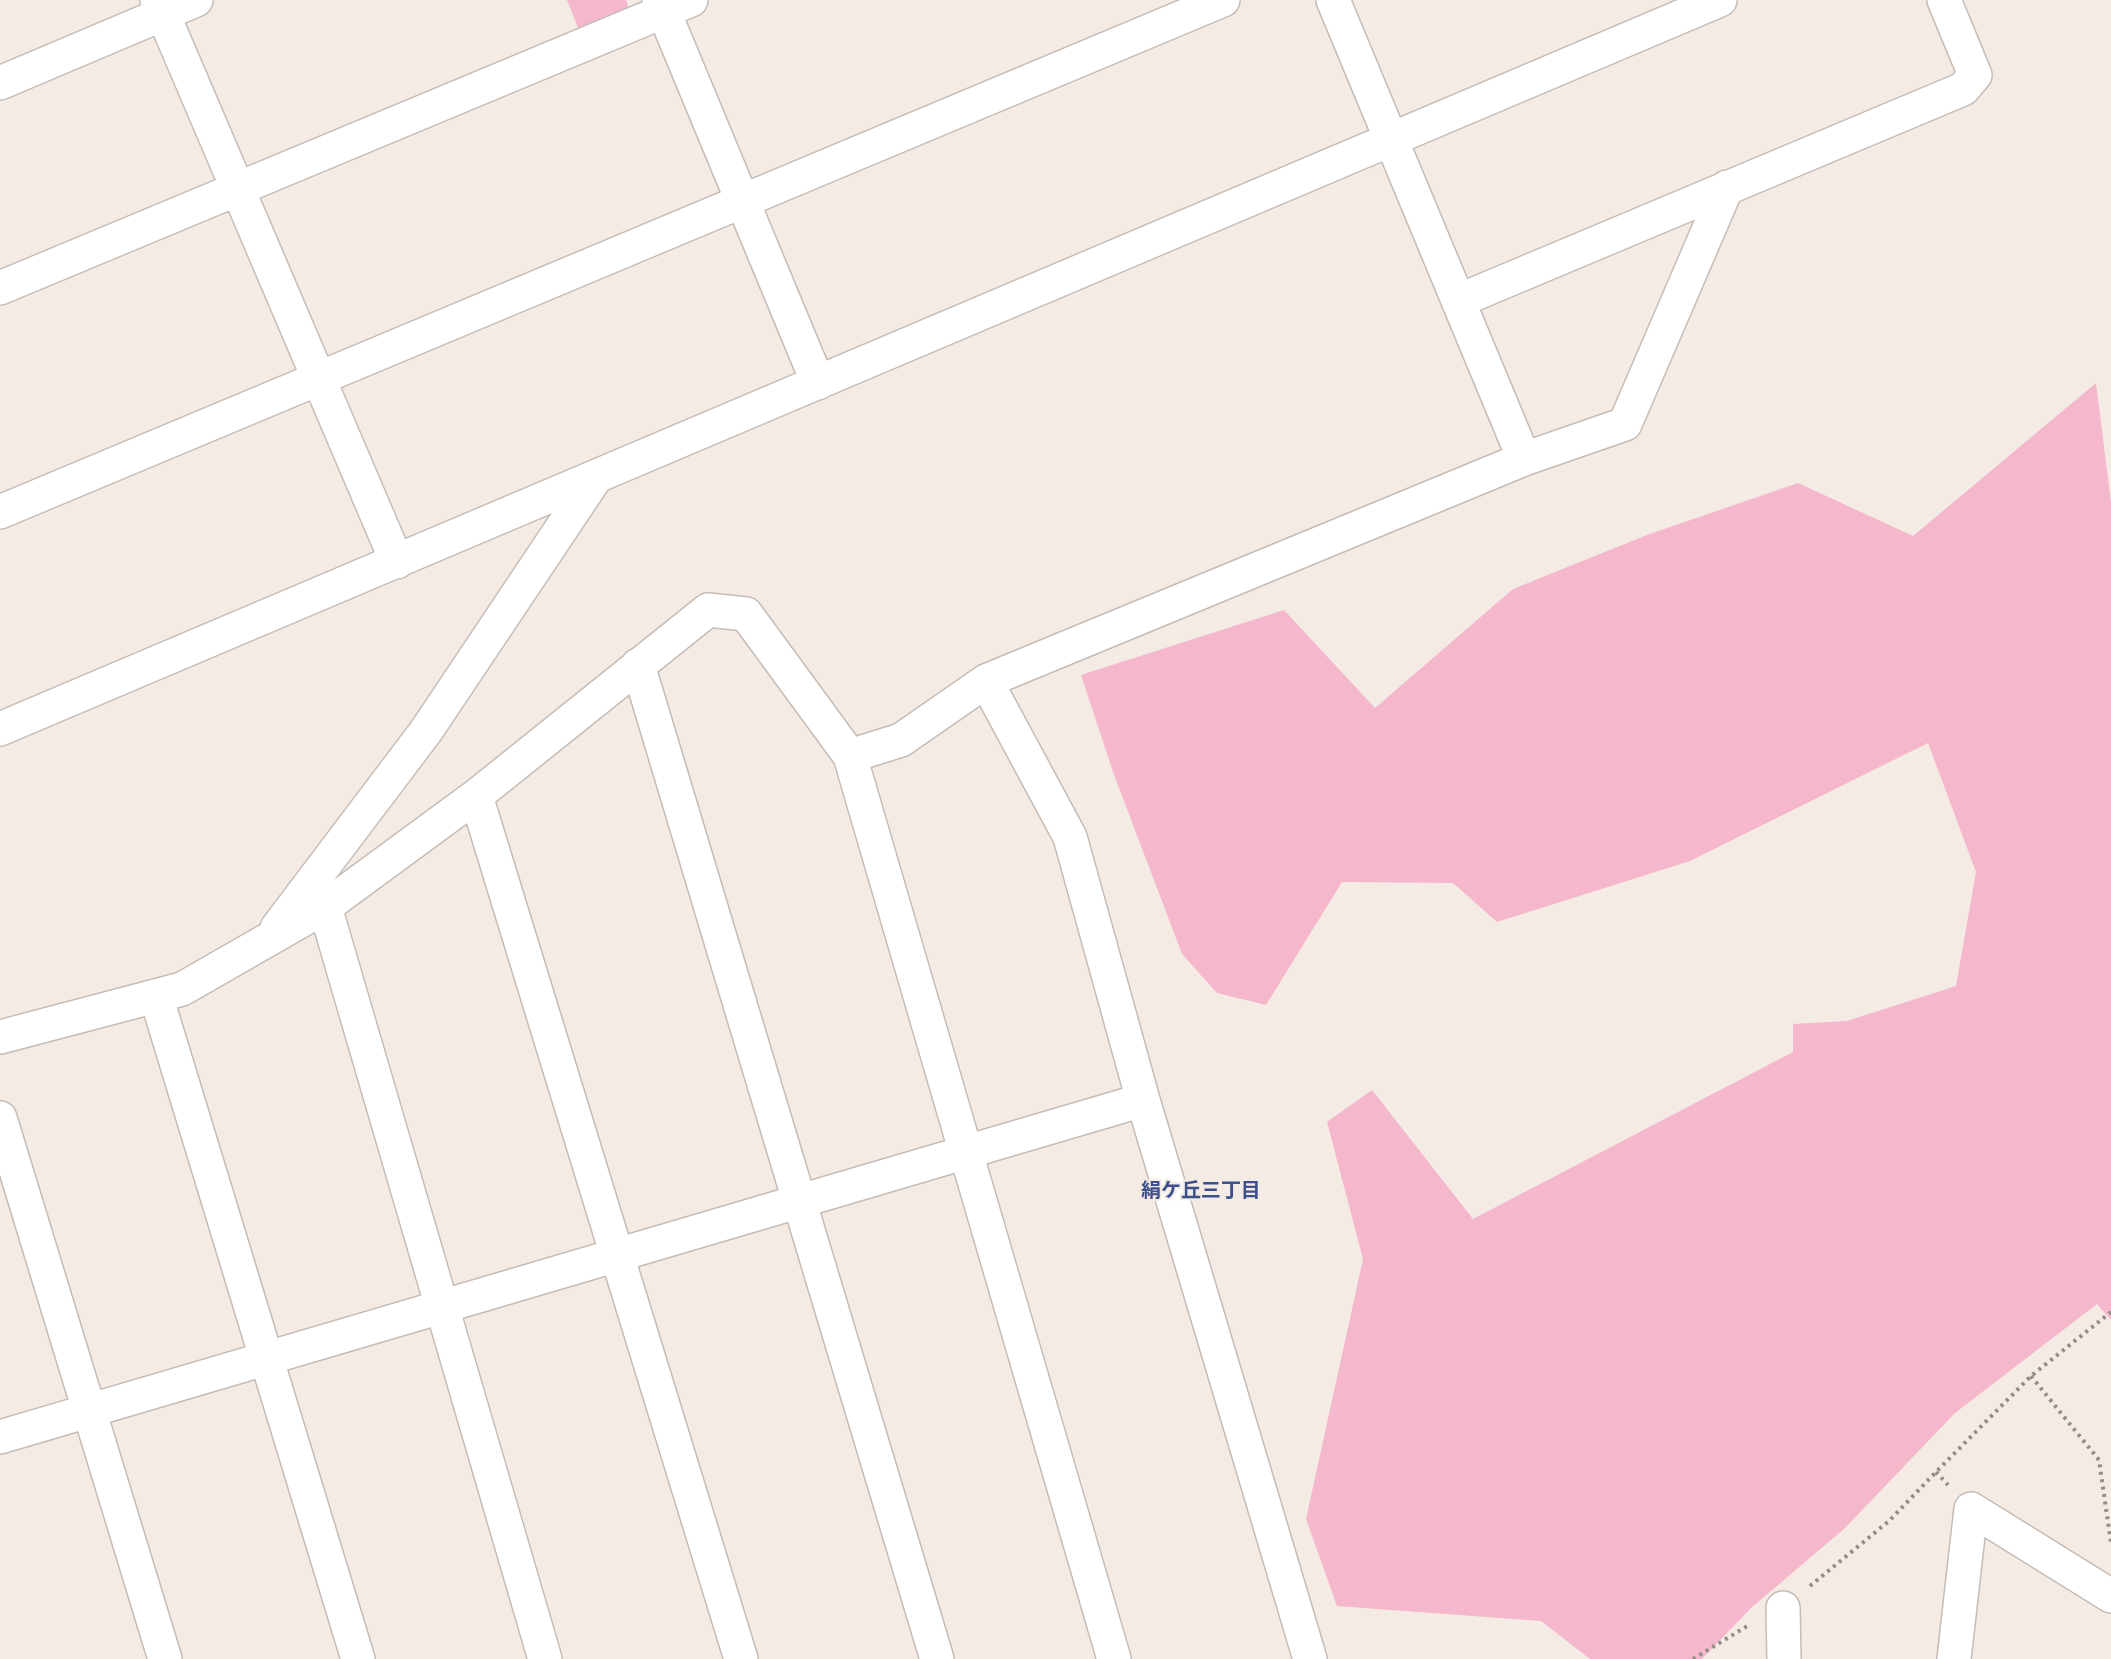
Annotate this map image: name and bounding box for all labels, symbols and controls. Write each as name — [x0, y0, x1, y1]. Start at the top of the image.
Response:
district label: 絹ケ丘三丁目 — [1141, 1180, 1261, 1204]

